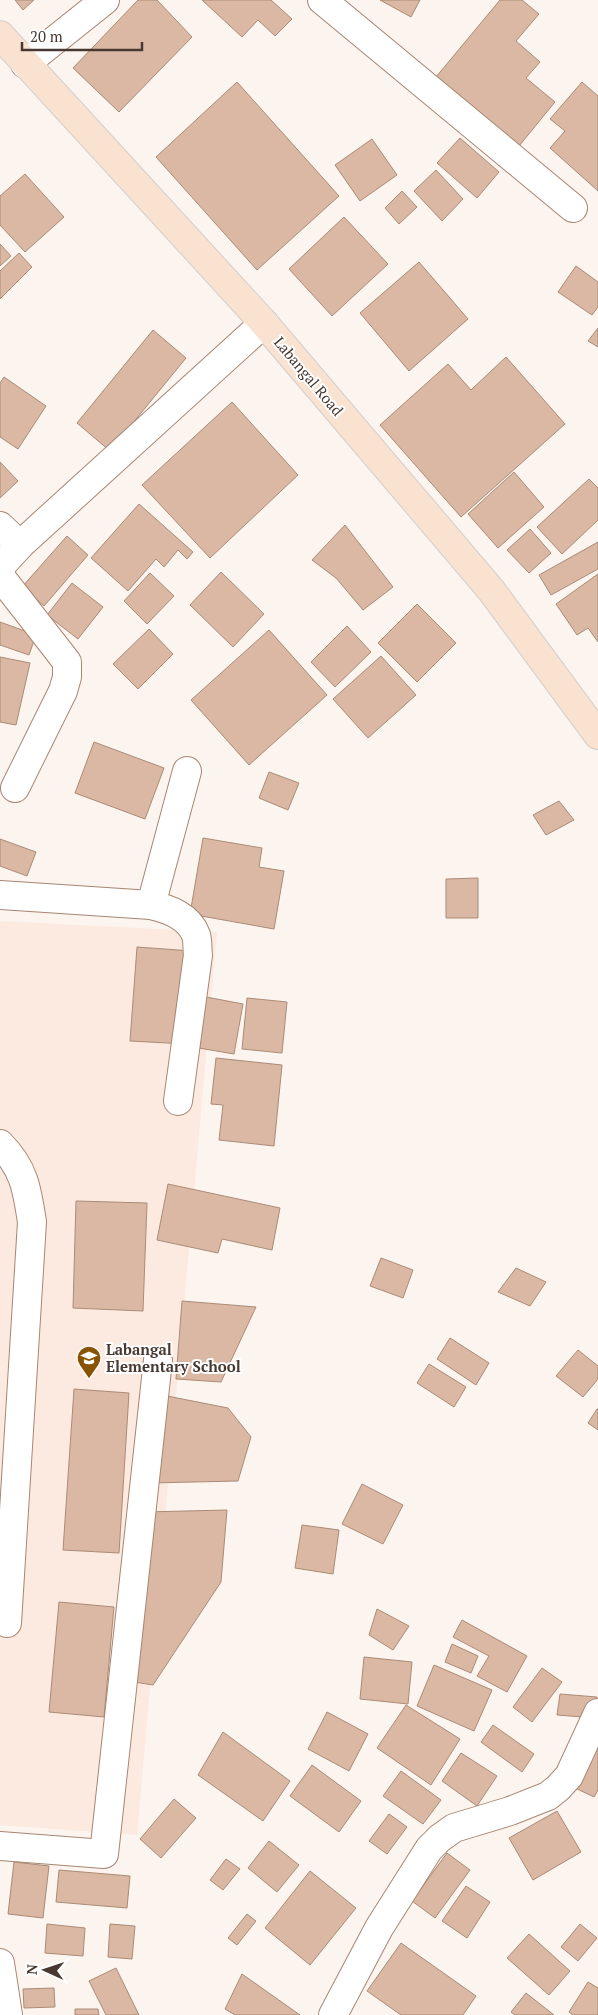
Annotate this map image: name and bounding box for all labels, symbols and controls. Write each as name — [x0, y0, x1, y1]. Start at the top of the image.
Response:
scale bar — [22, 20, 142, 52]
text: 20 m — [30, 26, 63, 46]
street label: Labangal Road — [270, 332, 348, 420]
place label: Labangal Elementary School — [106, 1339, 241, 1376]
school or university icon: Labangal Elementary School — [76, 1345, 102, 1379]
north arrow — [20, 1945, 70, 1995]
text: N — [22, 1963, 41, 1975]

